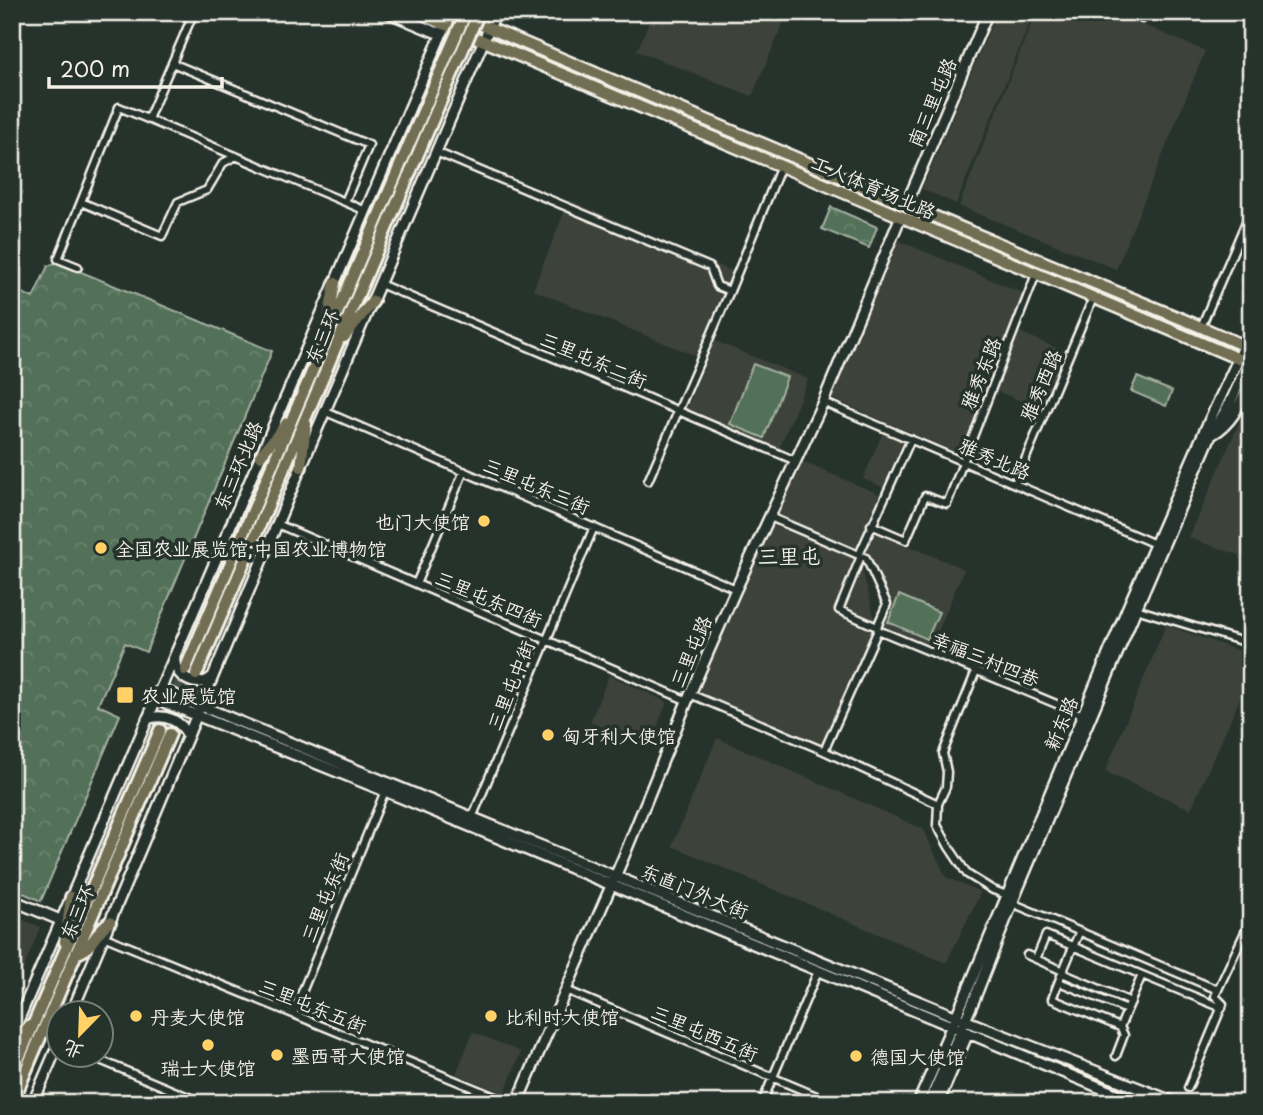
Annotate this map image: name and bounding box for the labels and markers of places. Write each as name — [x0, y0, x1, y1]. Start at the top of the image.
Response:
place label: 也门大使馆 — [375, 507, 470, 535]
marker: 也门大使馆 — [476, 513, 492, 529]
place label: 全国农业展览馆;中国农业博物馆 — [115, 534, 386, 562]
marker: 全国农业展览馆;中国农业博物馆 — [93, 540, 109, 556]
place label: 农业展览馆 — [141, 681, 236, 709]
marker: 农业展览馆 — [115, 685, 135, 705]
place label: 匈牙利大使馆 — [562, 721, 676, 749]
marker: 匈牙利大使馆 — [540, 727, 556, 743]
place label: 丹麦大使馆 — [150, 1002, 245, 1030]
place label: 比利时大使馆 — [505, 1002, 619, 1030]
marker: 丹麦大使馆 — [128, 1008, 144, 1024]
marker: 比利时大使馆 — [483, 1008, 499, 1024]
marker: 瑞士大使馆 — [200, 1037, 216, 1053]
place label: 墨西哥大使馆 — [291, 1041, 405, 1069]
place label: 德国大使馆 — [870, 1042, 965, 1070]
marker: 墨西哥大使馆 — [269, 1047, 285, 1063]
marker: 德国大使馆 — [848, 1048, 864, 1064]
place label: 瑞士大使馆 — [160, 1053, 256, 1081]

